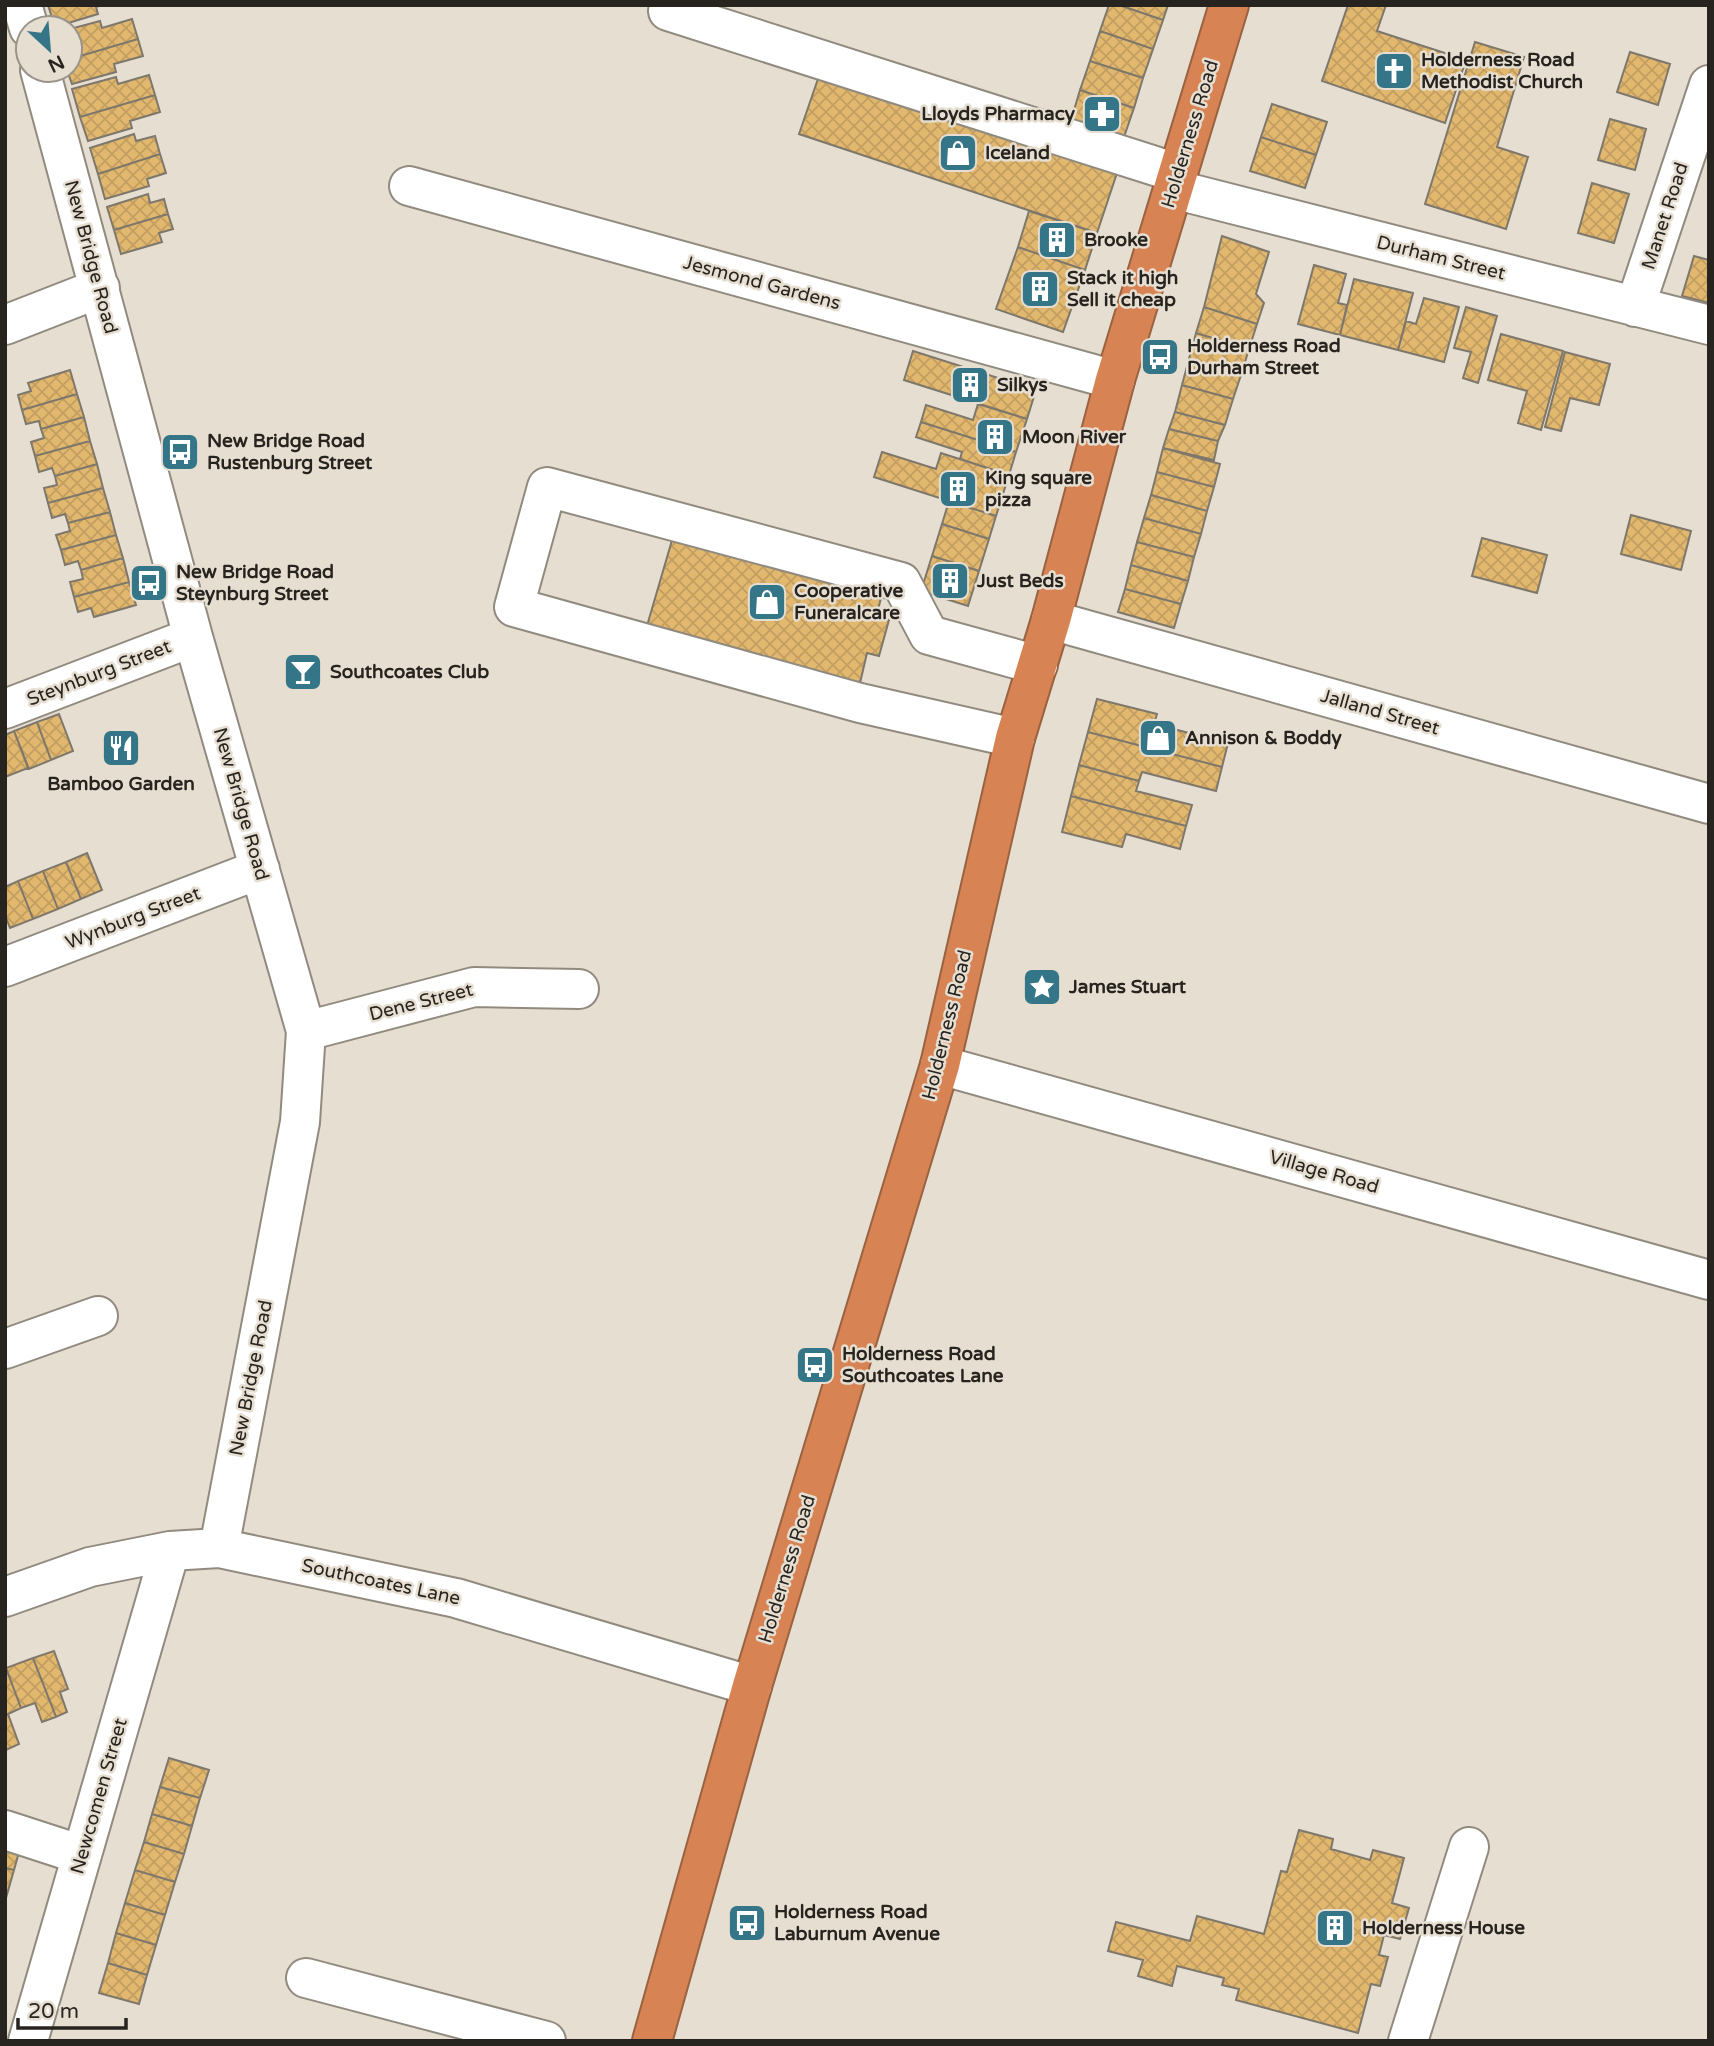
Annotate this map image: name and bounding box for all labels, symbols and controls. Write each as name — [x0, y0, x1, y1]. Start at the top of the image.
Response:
north arrow — [14, 14, 84, 84]
place label: Holderness Road Methodist Church — [1421, 49, 1583, 93]
text: N — [44, 50, 68, 77]
church icon: Holderness Road Methodist Church — [1373, 50, 1415, 92]
street label: Holderness Road — [1157, 57, 1223, 211]
pharmacy icon: Lloyds Pharmacy — [1081, 93, 1123, 135]
place label: Lloyds Pharmacy — [921, 103, 1076, 126]
shop icon: Iceland — [937, 132, 979, 174]
place label: Iceland — [985, 142, 1050, 164]
street label: Manet Road — [1637, 160, 1693, 272]
street label: New Bridge Road — [60, 178, 122, 336]
building icon: Brooke — [1036, 219, 1078, 261]
place label: Brooke — [1084, 229, 1148, 251]
street label: Durham Street — [1374, 231, 1508, 285]
street label: Jesmond Gardens — [681, 251, 843, 315]
place label: Stack it high Sell it cheap — [1067, 267, 1178, 312]
building icon: Stack it high Sell it cheap — [1019, 268, 1061, 310]
place label: Holderness Road Durham Street — [1187, 335, 1341, 379]
bus stop icon: Holderness Road Durham Street — [1139, 336, 1181, 378]
building icon: Silkys — [949, 364, 991, 406]
place label: Silkys — [997, 374, 1048, 397]
building icon: Moon River — [974, 416, 1016, 458]
place label: Moon River — [1022, 426, 1127, 448]
place label: New Bridge Road Rustenburg Street — [207, 430, 373, 475]
bus stop icon: New Bridge Road Rustenburg Street — [159, 431, 201, 473]
place label: King square pizza — [985, 467, 1092, 512]
building icon: King square pizza — [937, 468, 979, 510]
building icon: Just Beds — [929, 560, 971, 602]
place label: New Bridge Road Steynburg Street — [176, 561, 334, 606]
bus stop icon: New Bridge Road Steynburg Street — [128, 562, 170, 604]
place label: Just Beds — [976, 570, 1064, 592]
place label: Cooperative Funeralcare — [794, 580, 903, 624]
shop icon: Cooperative Funeralcare — [746, 581, 788, 623]
street label: Steynburg Street — [24, 635, 174, 711]
bar icon: Southcoates Club — [282, 651, 324, 693]
place label: Southcoates Club — [330, 661, 489, 683]
street label: Jalland Street — [1318, 685, 1442, 739]
shop icon: Annison & Boddy — [1137, 717, 1179, 759]
street label: New Bridge Road — [209, 725, 273, 883]
restaurant icon: Bamboo Garden — [100, 727, 142, 769]
place label: Annison & Boddy — [1185, 727, 1343, 750]
place label: Bamboo Garden — [47, 773, 195, 795]
street label: Wynburg Street — [63, 882, 203, 954]
street label: Holderness Road — [918, 948, 976, 1102]
place icon: James Stuart — [1021, 966, 1063, 1008]
place label: James Stuart — [1068, 976, 1187, 998]
street label: Dene Street — [367, 978, 475, 1026]
street label: Village Road — [1267, 1146, 1381, 1198]
street label: New Bridge Road — [225, 1298, 277, 1458]
place label: Holderness Road Southcoates Lane — [842, 1343, 1004, 1387]
bus stop icon: Holderness Road Southcoates Lane — [794, 1344, 836, 1386]
street label: Holderness Road — [754, 1492, 820, 1646]
street label: Southcoates Lane — [300, 1554, 462, 1610]
street label: Newcomen Street — [66, 1715, 132, 1877]
place label: Holderness Road Laburnum Avenue — [774, 1901, 940, 1945]
bus stop icon: Holderness Road Laburnum Avenue — [726, 1902, 768, 1944]
building icon: Holderness House — [1314, 1907, 1356, 1949]
place label: Holderness House — [1362, 1917, 1525, 1939]
scale bar — [18, 1986, 126, 2030]
text: 20 m — [28, 1999, 79, 2024]

